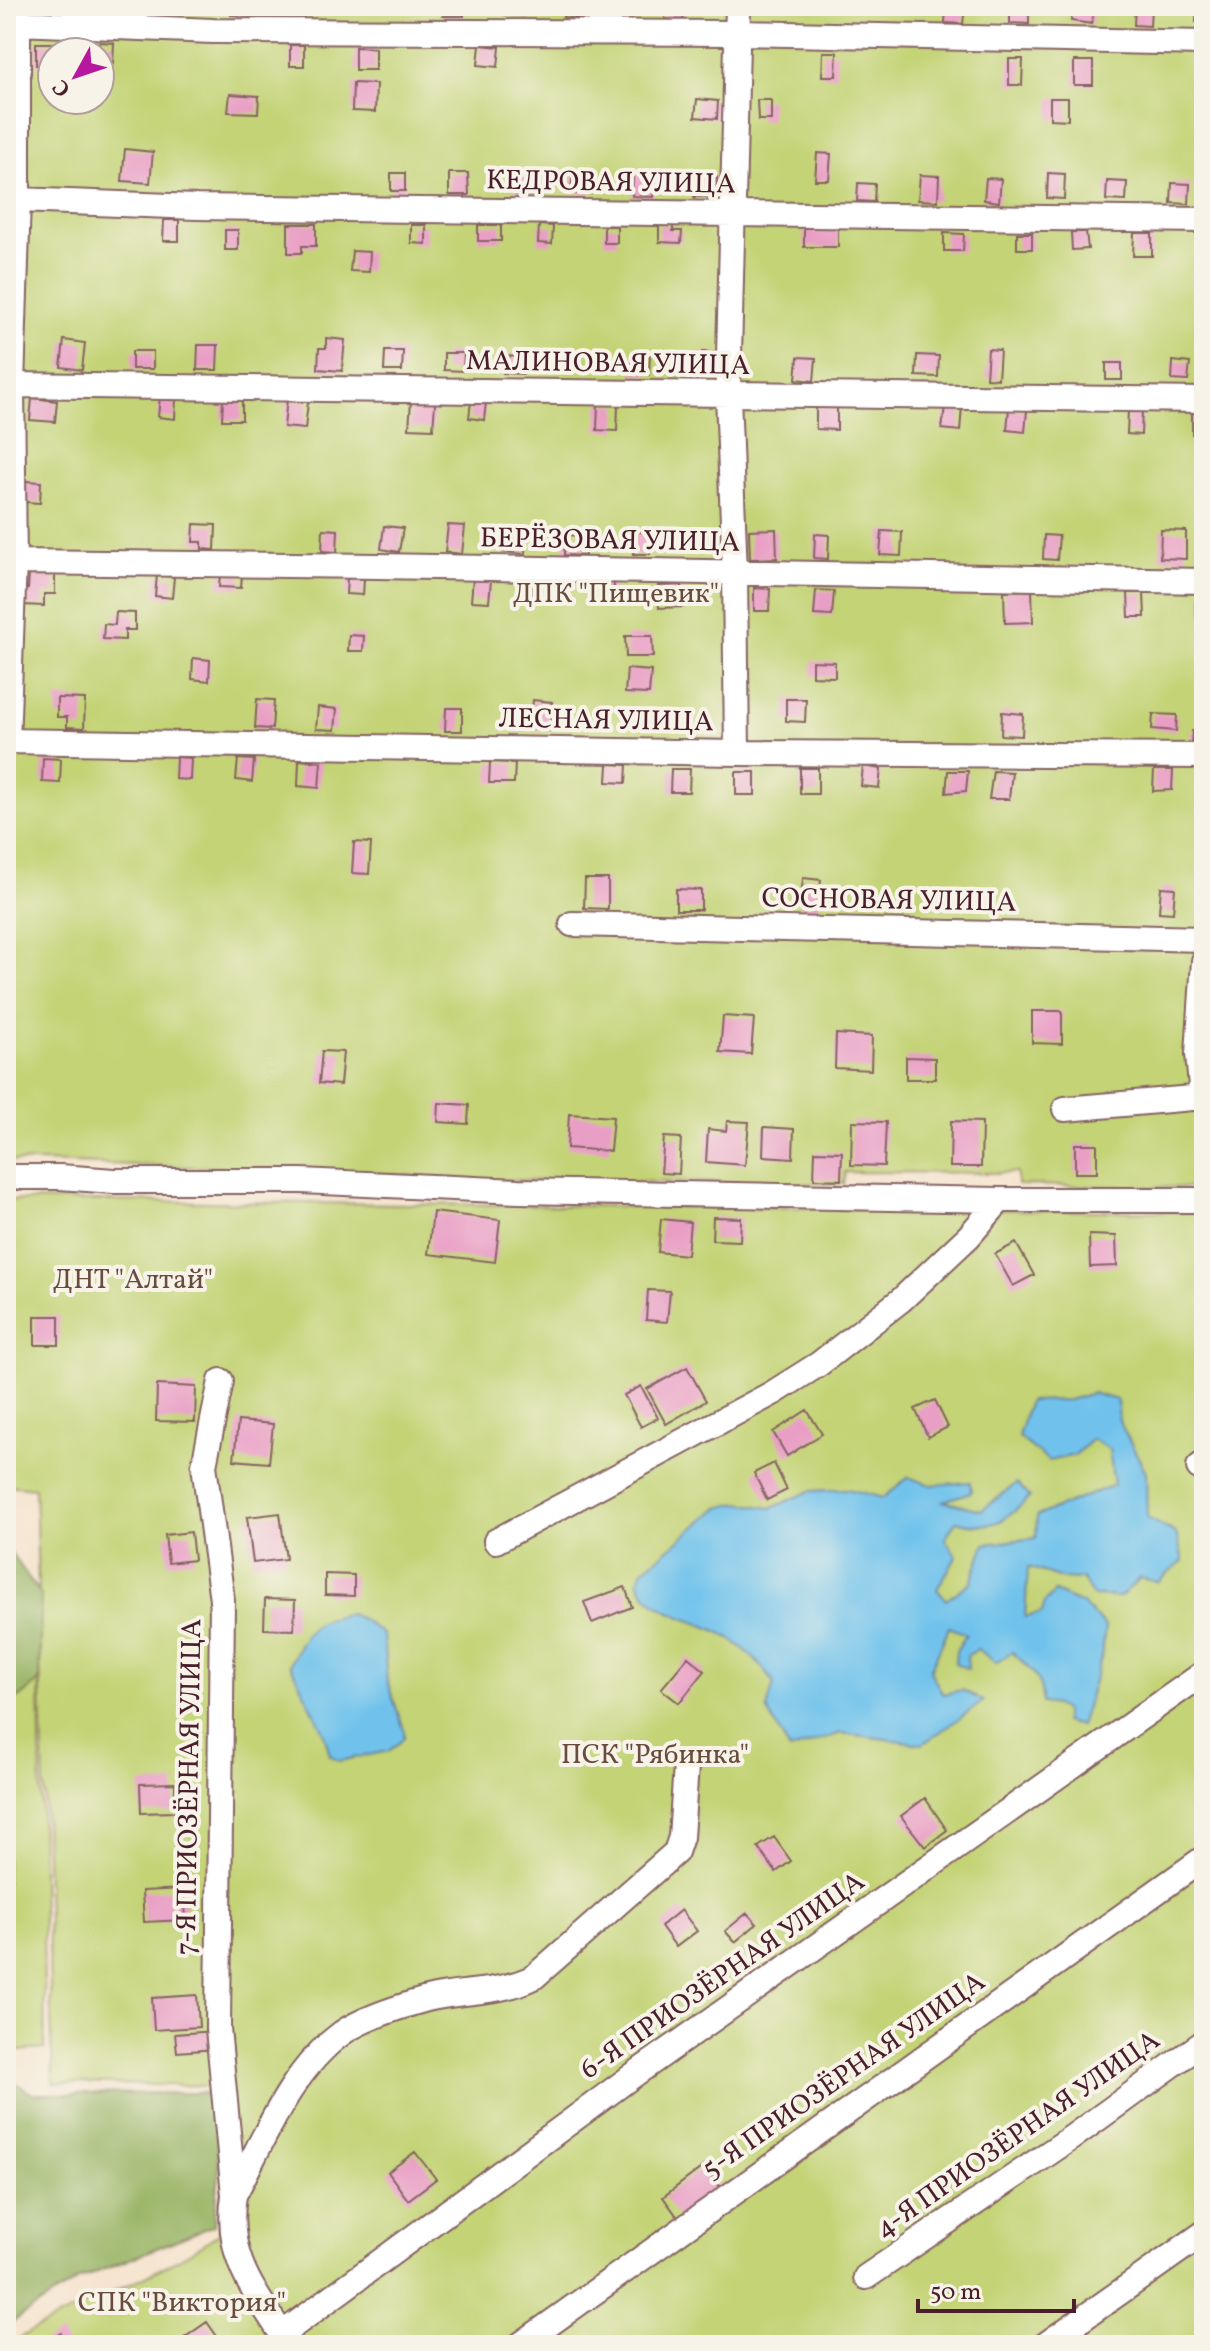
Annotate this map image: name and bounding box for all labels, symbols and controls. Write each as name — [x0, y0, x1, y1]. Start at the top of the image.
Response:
north arrow — [36, 36, 116, 116]
text: С — [46, 72, 79, 103]
street label: КЕДРОВАЯ УЛИЦА — [486, 161, 736, 205]
street label: МАЛИНОВАЯ УЛИЦА — [466, 342, 751, 386]
street label: БЕРЁЗОВАЯ УЛИЦА — [479, 519, 741, 563]
park label: ДПК "Пищевик" — [513, 575, 719, 614]
street label: ЛЕСНАЯ УЛИЦА — [498, 700, 714, 742]
street label: СОСНОВАЯ УЛИЦА — [761, 879, 1017, 923]
park label: ДНТ "Алтай" — [53, 1261, 213, 1300]
street label: 7-Я ПРИОЗЁРНАЯ УЛИЦА — [168, 1618, 212, 1956]
park label: ПСК "Рябинка" — [561, 1736, 749, 1775]
street label: 6-Я ПРИОЗЁРНАЯ УЛИЦА — [573, 1863, 873, 2089]
street label: 5-Я ПРИОЗЁРНАЯ УЛИЦА — [694, 1963, 994, 2189]
street label: 4-Я ПРИОЗЁРНАЯ УЛИЦА — [868, 2021, 1169, 2248]
scale bar — [918, 2263, 1074, 2313]
text: 50 m — [930, 2276, 982, 2310]
park label: СПК "Виктория" — [78, 2284, 286, 2323]

